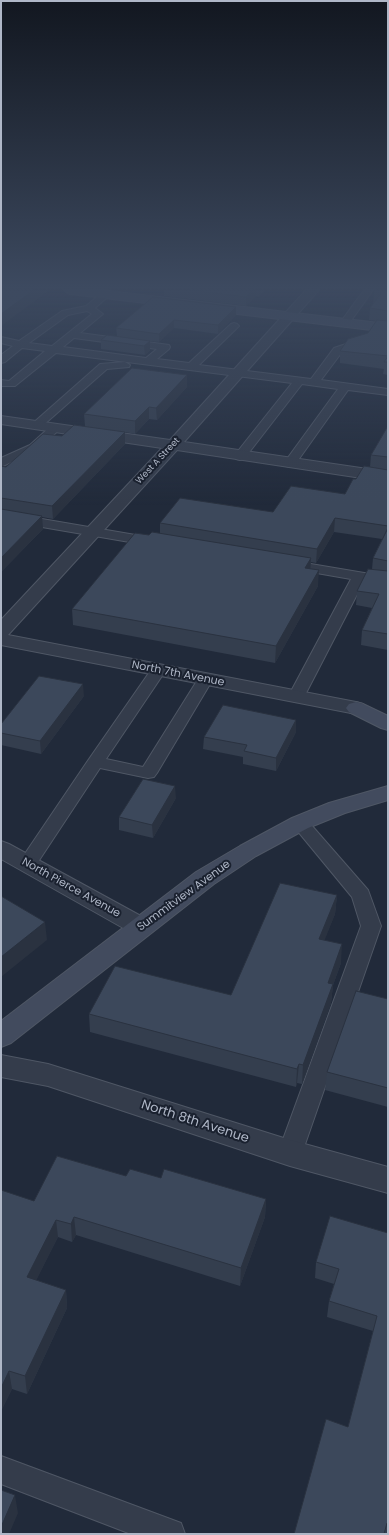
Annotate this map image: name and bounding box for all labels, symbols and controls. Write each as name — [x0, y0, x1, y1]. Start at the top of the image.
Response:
street label: West A Street — [134, 436, 182, 486]
street label: North 7th Avenue — [131, 659, 225, 689]
street label: North Pierce Avenue — [19, 855, 123, 921]
street label: Summitview Avenue — [135, 858, 233, 934]
street label: North 8th Avenue — [139, 1097, 251, 1147]

